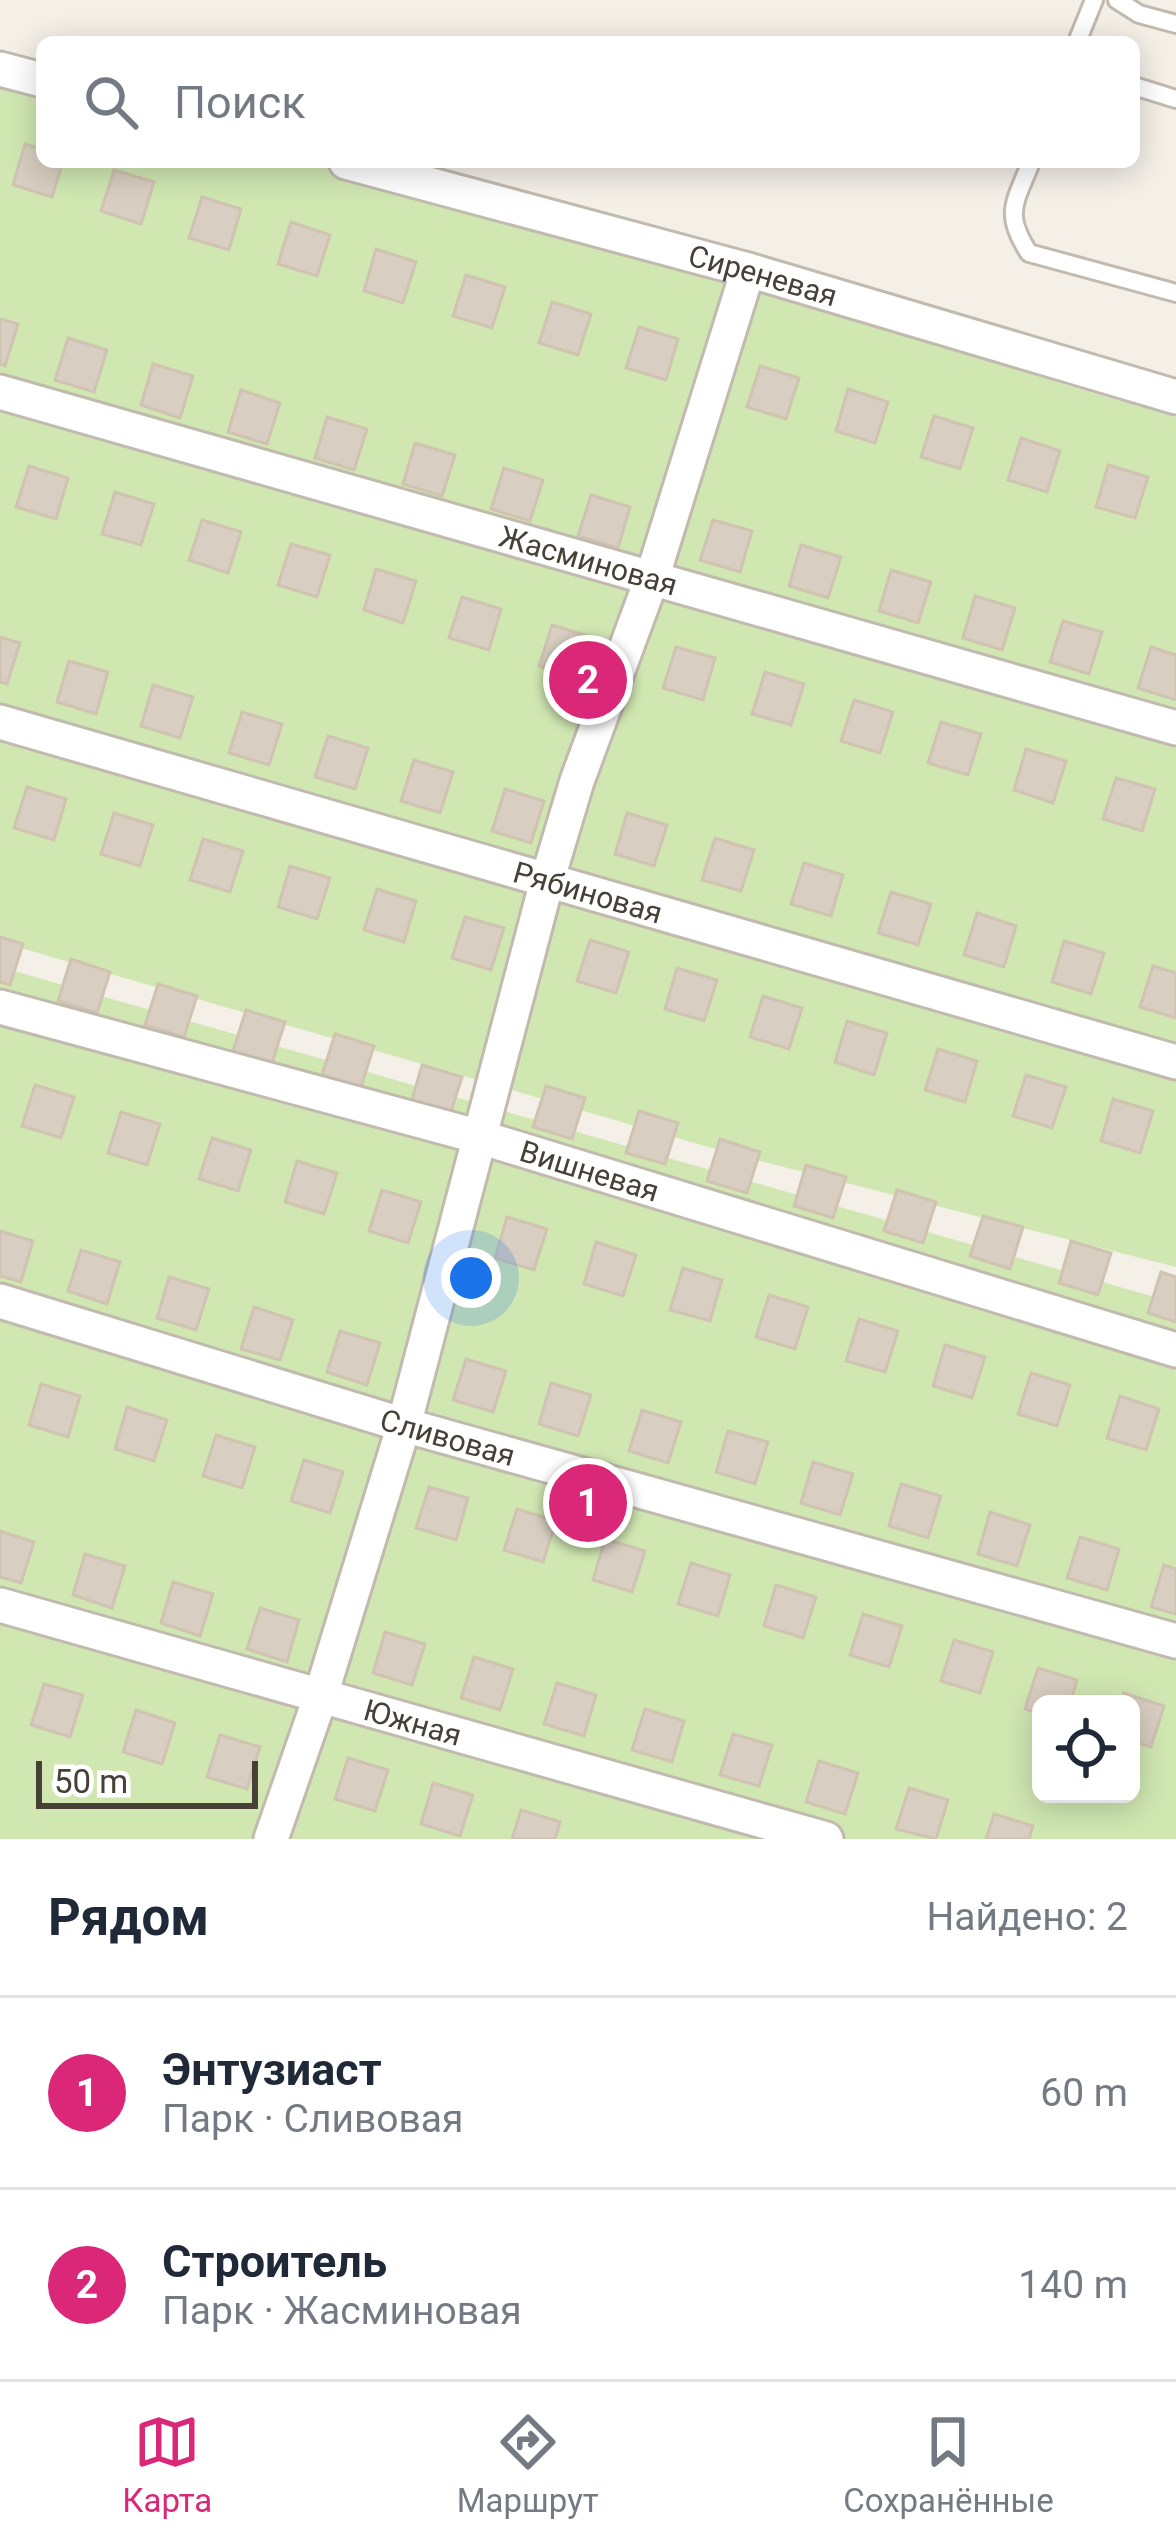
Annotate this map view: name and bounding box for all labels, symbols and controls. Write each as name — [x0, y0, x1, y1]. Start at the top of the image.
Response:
search box — [36, 36, 1140, 168]
icon: search — [78, 69, 144, 135]
text: Поиск — [174, 76, 306, 129]
street label: Сиреневая — [685, 237, 841, 313]
street label: Жасминовая — [496, 518, 681, 602]
pin: 2 — [549, 635, 627, 725]
street label: Рябиновая — [509, 854, 666, 930]
street label: Вишневая — [516, 1133, 663, 1208]
your location — [441, 1248, 501, 1308]
street label: Сливовая — [376, 1401, 519, 1473]
pin: 1 — [549, 1458, 627, 1548]
street label: Южная — [360, 1691, 466, 1752]
map controls — [1032, 1695, 1140, 1803]
button: locate — [1032, 1695, 1140, 1803]
scale bar — [36, 1755, 258, 1808]
text: 50 m — [54, 1762, 128, 1801]
text: Рядом — [48, 1888, 209, 1947]
text: Найдено: 2 — [926, 1894, 1128, 1940]
text: Энтузиаст — [162, 2043, 382, 2096]
text: 1 — [76, 2070, 98, 2116]
text: 60 m — [1040, 2070, 1128, 2116]
text: Парк · Сливовая — [162, 2096, 463, 2142]
text: Строитель — [162, 2235, 387, 2288]
text: 2 — [76, 2262, 98, 2308]
text: 140 m — [1018, 2262, 1128, 2308]
text: Парк · Жасминовая — [162, 2288, 522, 2334]
tab: Карта — [122, 2409, 212, 2520]
tab: Маршрут — [457, 2409, 599, 2520]
tab: Сохранённые — [843, 2409, 1054, 2520]

